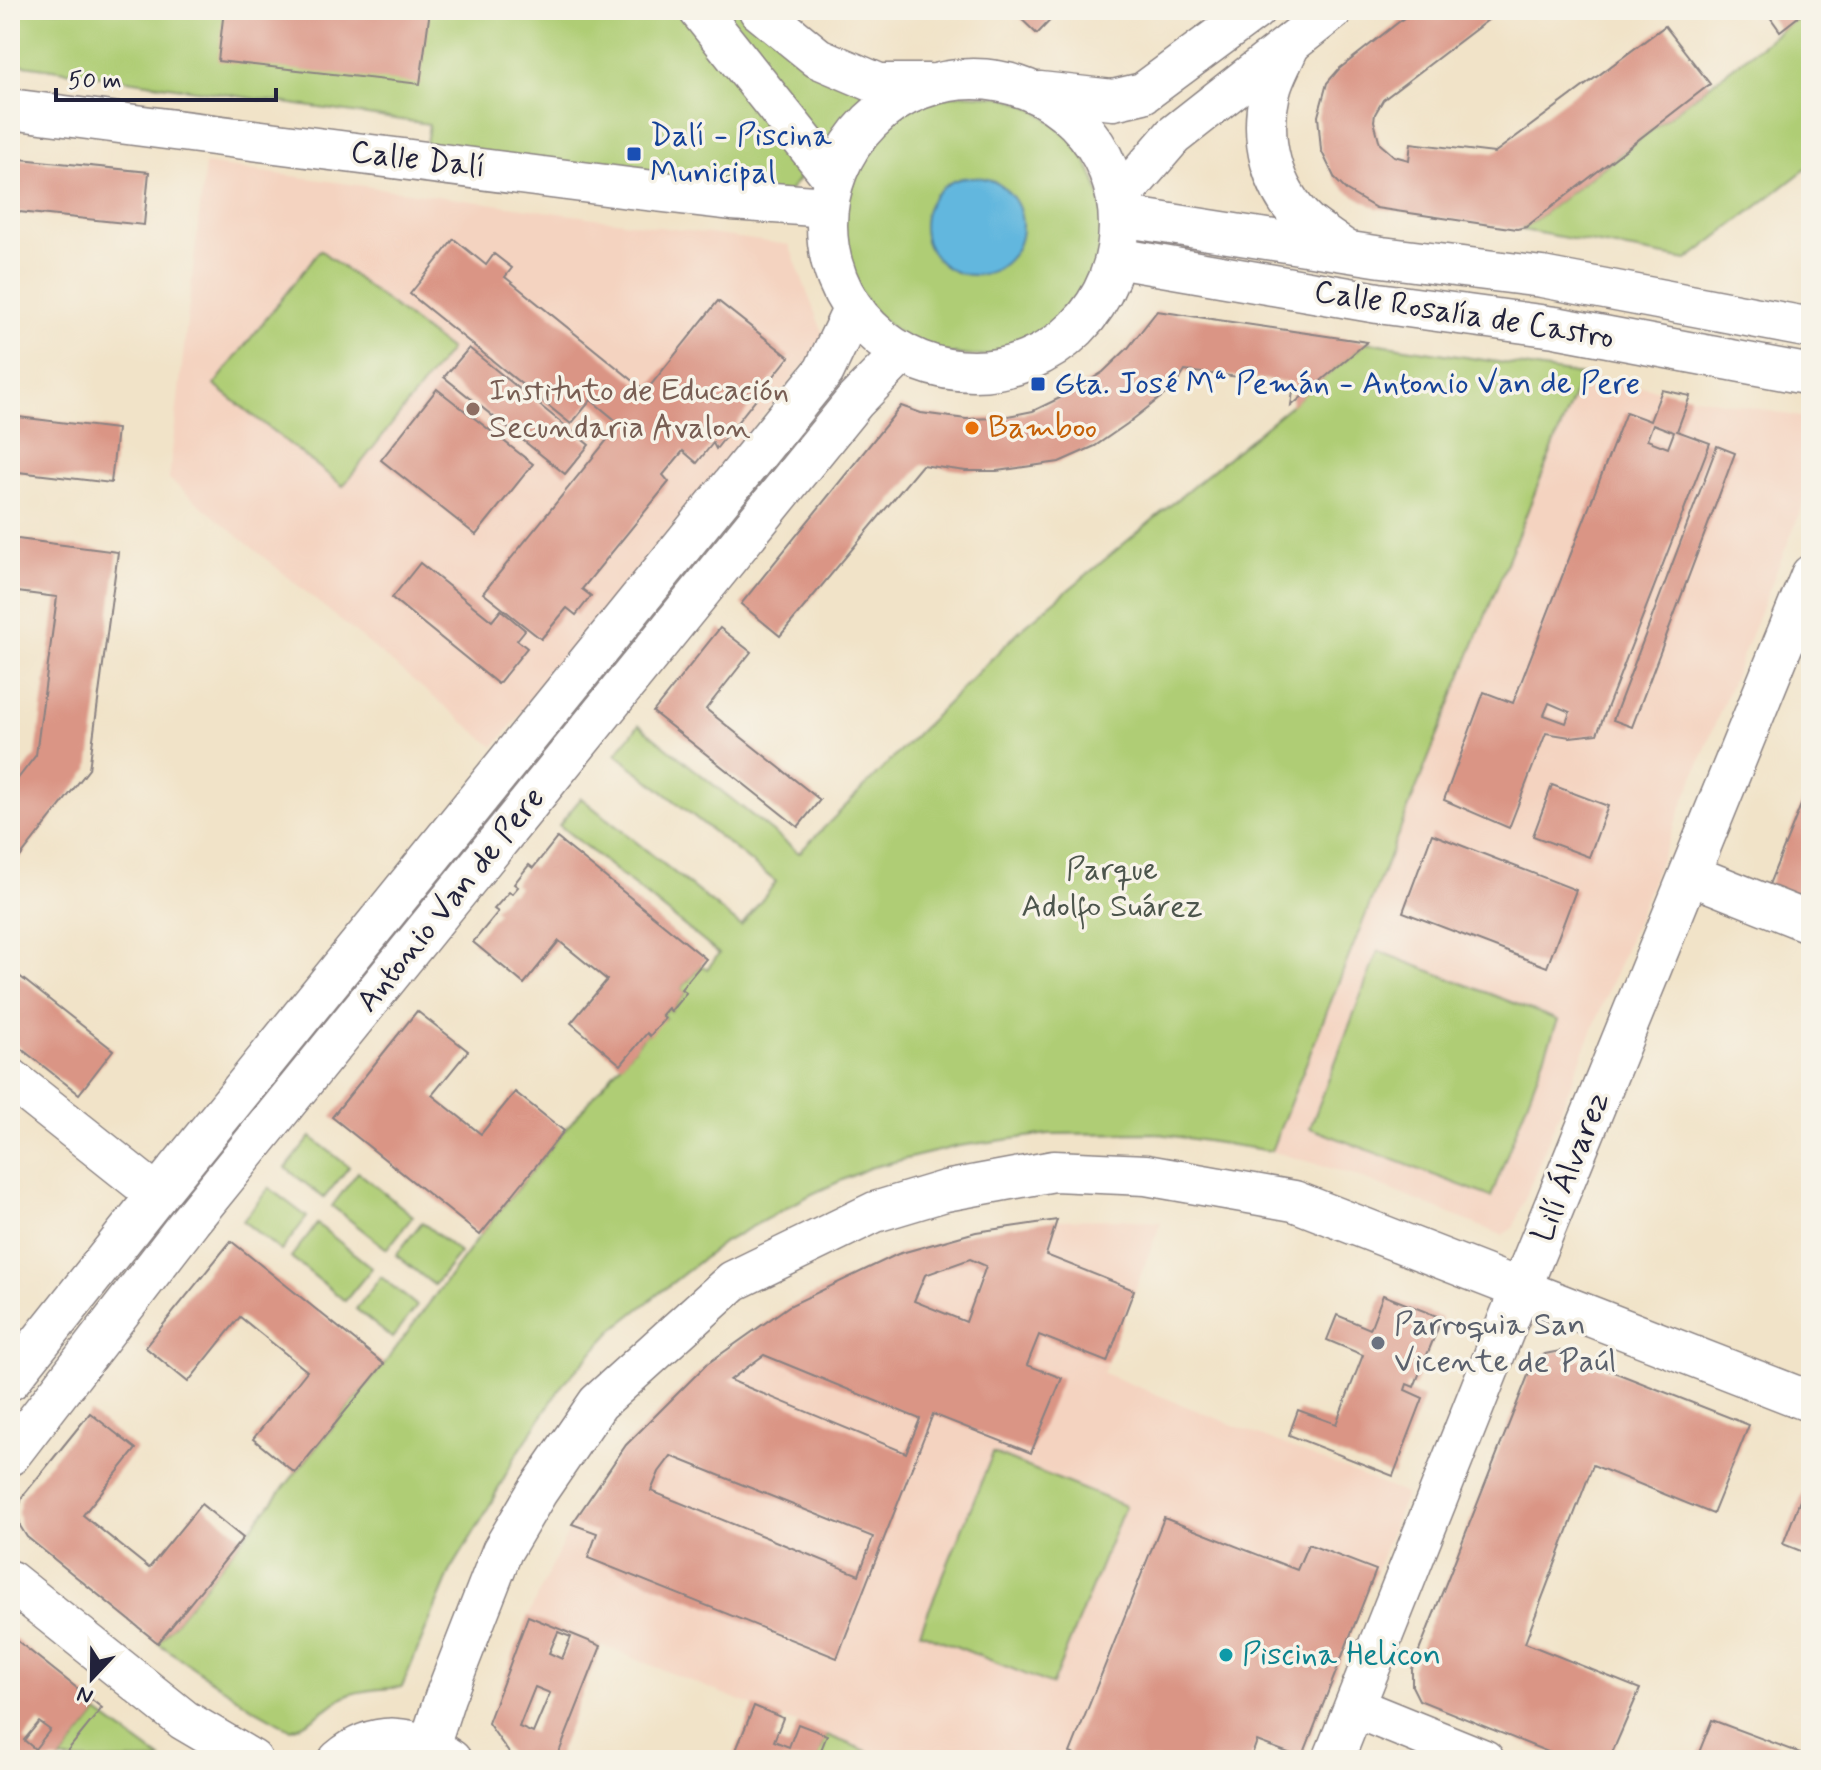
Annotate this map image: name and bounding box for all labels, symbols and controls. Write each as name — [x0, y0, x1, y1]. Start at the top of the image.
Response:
scale bar — [56, 52, 276, 102]
text: 50 m — [68, 66, 122, 97]
place label: Dalí - Piscina Municipal — [650, 115, 832, 194]
street label: Calle Dalí — [348, 131, 488, 189]
marker: Dalí - Piscina Municipal — [625, 145, 643, 163]
street label: Calle Rosalía de Castro — [1311, 271, 1617, 359]
place label: Gta. José Mª Pemán - Antonio Van de Pere — [1054, 363, 1640, 405]
place label: Instituto de Educación Secundaria Avalon — [489, 370, 789, 449]
marker: Gta. José Mª Pemán - Antonio Van de Pere — [1029, 375, 1047, 393]
marker: Instituto de Educación Secundaria Avalon — [464, 400, 482, 418]
place label: Bamboo — [988, 407, 1097, 449]
marker: Bamboo — [963, 419, 981, 437]
street label: Antonio Van de Pere — [347, 779, 555, 1021]
park label: Parque Adolfo Suárez — [1021, 849, 1203, 930]
street label: Lilí Álvarez — [1522, 1086, 1620, 1248]
place label: Parroquia San Vicente de Paúl — [1394, 1304, 1617, 1383]
marker: Parroquia San Vicente de Paúl — [1369, 1334, 1387, 1352]
place label: Piscina Helicon — [1242, 1634, 1441, 1676]
north arrow — [52, 1638, 132, 1718]
marker: Piscina Helicon — [1217, 1646, 1235, 1664]
text: N — [73, 1679, 97, 1710]

